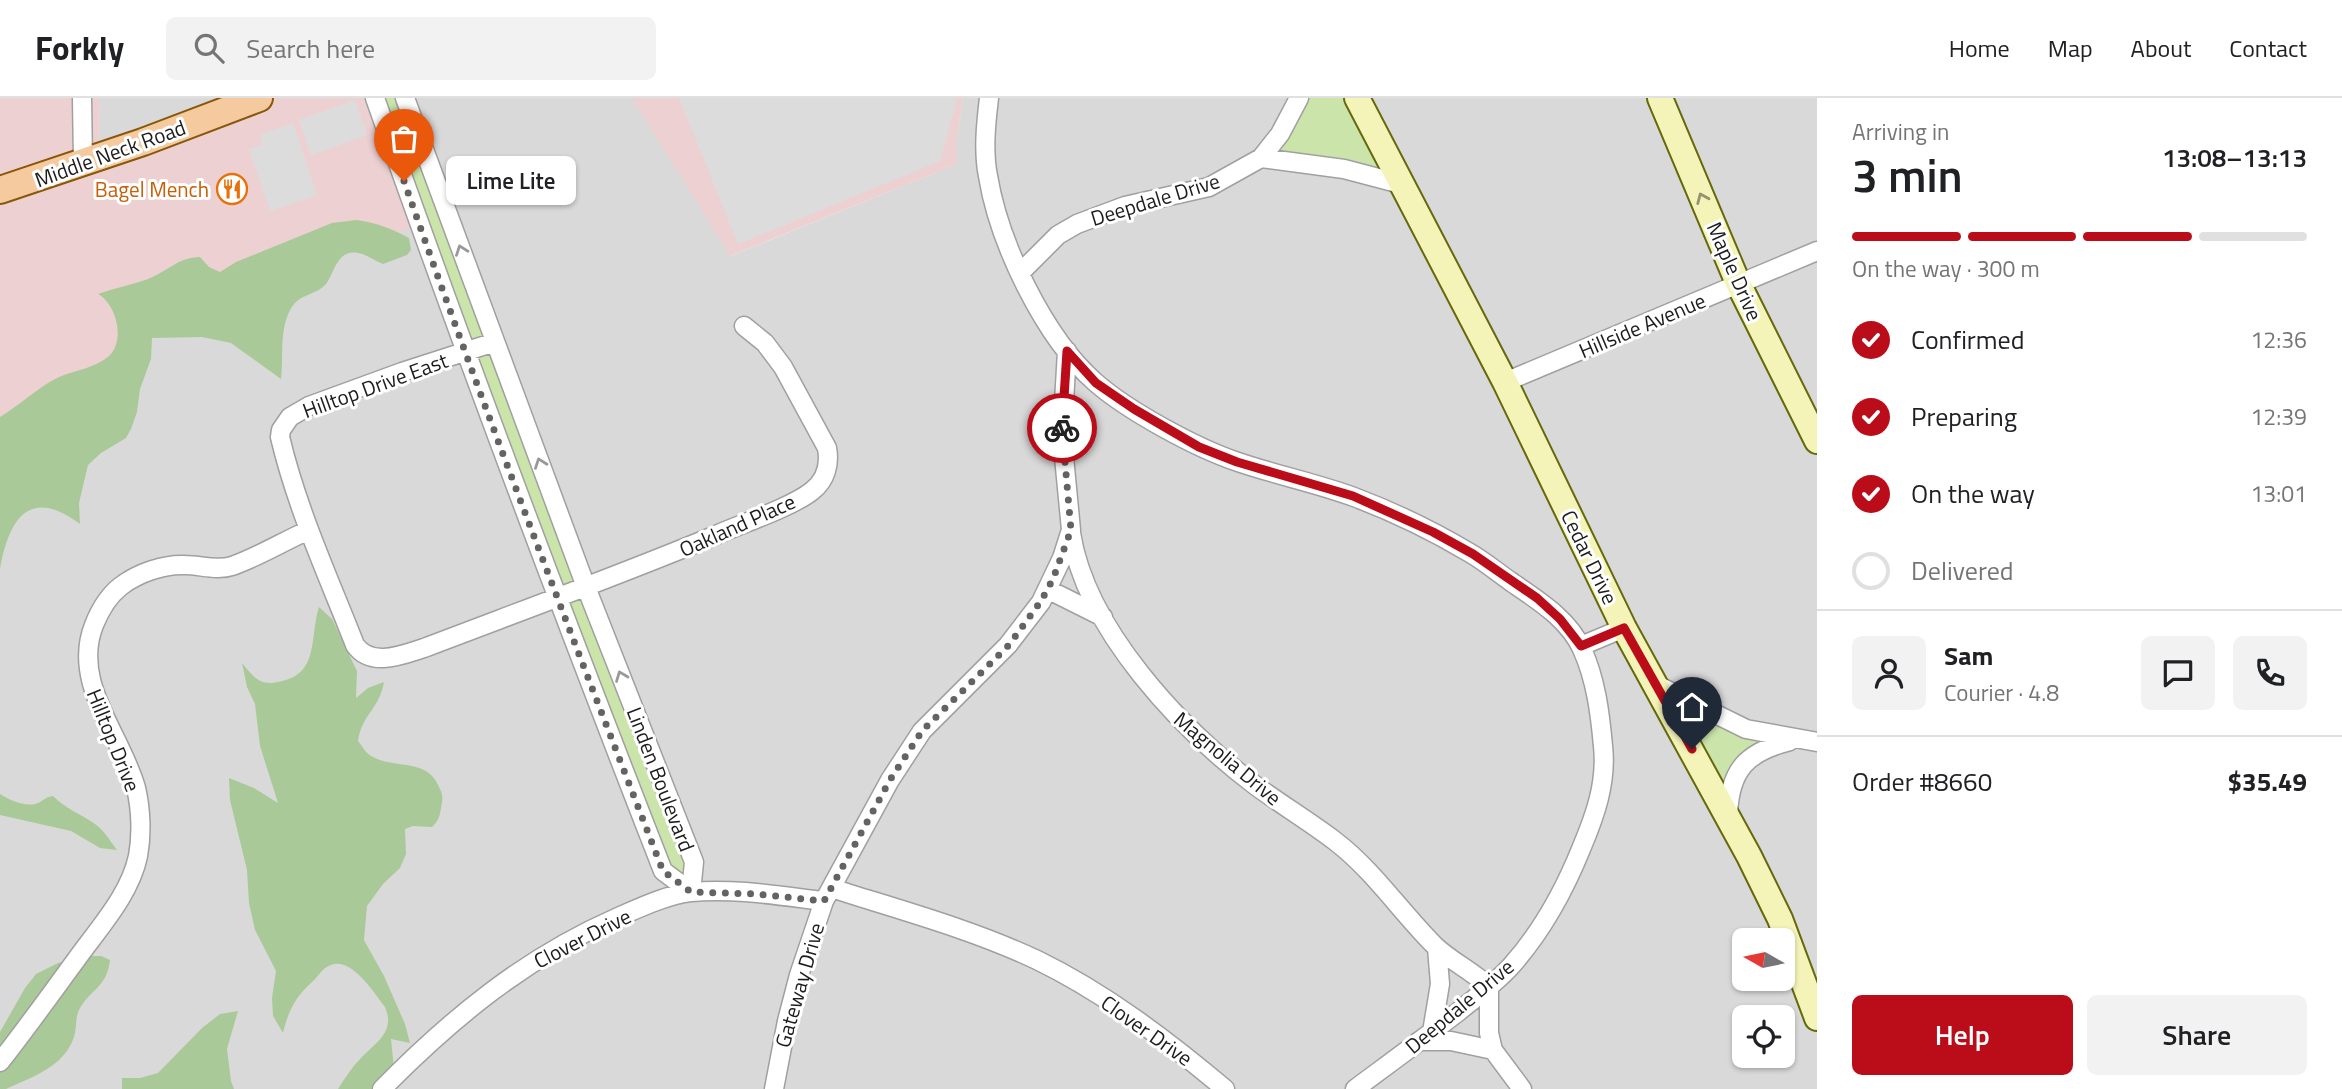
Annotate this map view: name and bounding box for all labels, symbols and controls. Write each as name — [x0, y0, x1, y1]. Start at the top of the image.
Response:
search box — [166, 17, 656, 80]
text: Forkly — [35, 23, 124, 73]
icon: search — [190, 29, 228, 67]
text: Search here — [246, 29, 375, 68]
text: Home — [1949, 30, 2010, 66]
text: Map — [2048, 30, 2093, 66]
text: About — [2131, 30, 2191, 66]
text: Contact — [2229, 30, 2307, 66]
pin — [374, 109, 434, 181]
street label: Middle Neck Road — [30, 111, 190, 195]
text: Arriving in — [1852, 114, 1949, 149]
icon: bag — [385, 120, 423, 158]
text: 13:08–13:13 — [2162, 138, 2307, 177]
text: 3 min — [1852, 140, 1963, 210]
callout: Lime Lite — [446, 156, 576, 206]
text: Lime Lite — [467, 163, 555, 198]
street label: Deepdale Drive — [1087, 164, 1223, 234]
restaurant icon: Bagel Mench — [215, 172, 249, 206]
place label: Bagel Mench — [95, 173, 209, 205]
one-way arrow — [1696, 193, 1710, 205]
street label: Maple Drive — [1699, 216, 1771, 326]
one-way arrow — [456, 245, 470, 257]
text: On the way · 300 m — [1852, 251, 2040, 286]
street label: Hillside Avenue — [1574, 284, 1710, 366]
text: Confirmed — [1911, 320, 2025, 359]
icon: check — [1852, 321, 1890, 359]
text: 12:36 — [2250, 322, 2307, 357]
street label: Hilltop Drive East — [298, 344, 453, 426]
courier — [1027, 393, 1097, 463]
text: Preparing — [1911, 397, 2017, 436]
icon: check — [1852, 398, 1890, 436]
text: 12:39 — [2250, 399, 2307, 434]
icon: bike — [1043, 409, 1081, 447]
one-way arrow — [534, 458, 548, 470]
text: On the way — [1911, 474, 2035, 513]
icon: check — [1852, 475, 1890, 513]
text: 13:01 — [2250, 476, 2307, 511]
street label: Oakland Place — [674, 485, 800, 565]
street label: Cedar Drive — [1553, 504, 1627, 610]
text: Delivered — [1911, 551, 2014, 590]
button: person — [1852, 636, 1926, 710]
text: Sam — [1944, 636, 1993, 675]
button: chat — [2141, 636, 2215, 710]
button: phone — [2233, 636, 2307, 710]
one-way arrow — [615, 671, 629, 683]
text: Courier · 4.8 — [1944, 675, 2059, 710]
pin — [1662, 677, 1722, 749]
street label: Hilltop Drive — [79, 684, 149, 796]
icon: home — [1673, 688, 1711, 726]
street label: Linden Boulevard — [619, 702, 703, 856]
street label: Magnolia Drive — [1167, 703, 1289, 813]
text: Order #8660 — [1852, 762, 1992, 801]
text: $35.49 — [2228, 762, 2307, 801]
street label: Clover Drive — [528, 900, 636, 976]
street label: Gateway Drive — [766, 919, 832, 1051]
north arrow — [1732, 928, 1796, 990]
map controls — [1732, 928, 1795, 1068]
street label: Deepdale Drive — [1398, 951, 1520, 1061]
street label: Clover Drive — [1095, 987, 1199, 1073]
button: Help — [1852, 995, 2073, 1075]
button: Share — [2087, 995, 2307, 1075]
button: locate — [1732, 1005, 1795, 1068]

